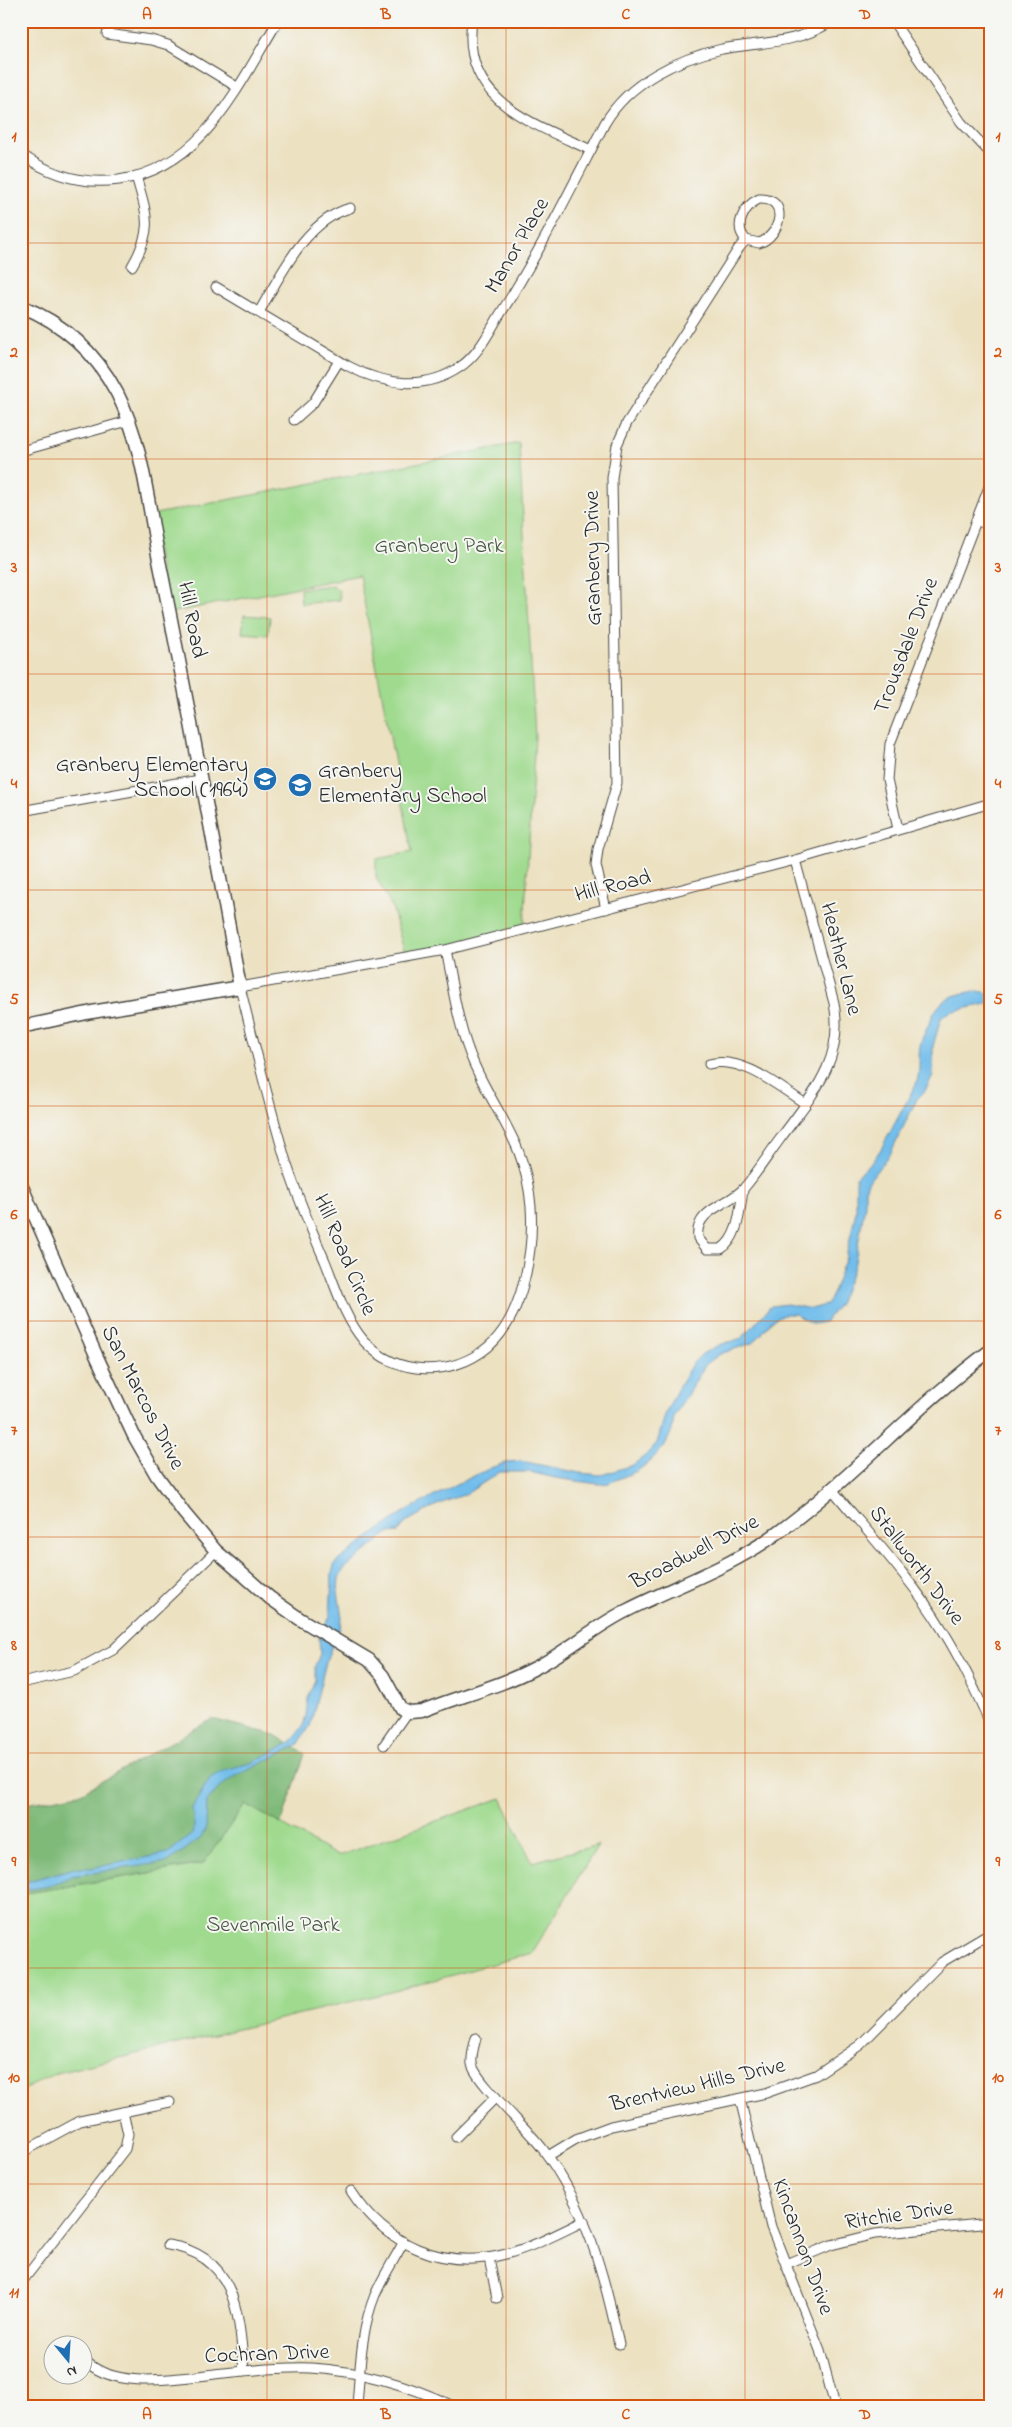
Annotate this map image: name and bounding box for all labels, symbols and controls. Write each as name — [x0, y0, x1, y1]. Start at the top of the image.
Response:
text: A — [142, 3, 152, 27]
text: B — [380, 3, 392, 27]
text: C — [622, 3, 631, 27]
text: D — [858, 3, 871, 27]
text: 1 — [11, 125, 17, 149]
text: 1 — [995, 125, 1001, 149]
street label: Manor Place — [478, 192, 559, 300]
text: 2 — [9, 341, 18, 365]
text: 2 — [993, 341, 1002, 365]
street label: Granbery Drive — [577, 490, 612, 626]
park label: Granbery Park — [374, 531, 504, 564]
text: 3 — [10, 556, 18, 580]
text: 3 — [994, 556, 1002, 580]
street label: Trousdale Drive — [866, 573, 948, 719]
street label: Hill Road — [168, 579, 214, 661]
place label: Granbery Elementary School (1964) — [56, 750, 248, 807]
place label: Granbery Elementary School — [318, 756, 487, 814]
school or university icon: Granbery Elementary School (1964) — [252, 766, 278, 792]
text: 4 — [10, 772, 18, 796]
school or university icon: Granbery Elementary School — [287, 772, 313, 798]
text: 4 — [994, 772, 1002, 796]
street label: Hill Road — [572, 862, 654, 912]
street label: Heather Lane — [811, 899, 870, 1019]
text: 5 — [9, 988, 19, 1012]
text: 5 — [993, 988, 1003, 1012]
street label: Hill Road Circle — [304, 1189, 384, 1321]
text: 6 — [9, 1203, 18, 1227]
text: 6 — [993, 1203, 1002, 1227]
street label: San Marcos Drive — [92, 1320, 192, 1476]
text: 7 — [11, 1419, 18, 1443]
text: 7 — [995, 1419, 1002, 1443]
street label: Stallworth Drive — [860, 1499, 972, 1633]
street label: Broadwell Drive — [624, 1507, 765, 1600]
text: 8 — [10, 1634, 17, 1658]
text: 8 — [994, 1634, 1001, 1658]
text: 9 — [11, 1850, 17, 1874]
text: 9 — [995, 1850, 1001, 1874]
park label: Sevenmile Park — [206, 1910, 340, 1942]
street label: Brentview Hills Drive — [606, 2050, 789, 2122]
text: 10 — [8, 2066, 20, 2090]
text: 10 — [992, 2066, 1004, 2090]
street label: Kincannon Drive — [763, 2175, 841, 2320]
street label: Ritchie Drive — [843, 2193, 955, 2239]
text: 11 — [9, 2281, 20, 2305]
text: 11 — [993, 2281, 1004, 2305]
north arrow — [42, 2334, 92, 2384]
street label: Cochran Drive — [204, 2337, 330, 2373]
text: N — [64, 2359, 79, 2382]
text: A — [142, 2403, 152, 2427]
text: B — [380, 2403, 392, 2427]
text: C — [622, 2403, 631, 2427]
text: D — [858, 2403, 871, 2427]

